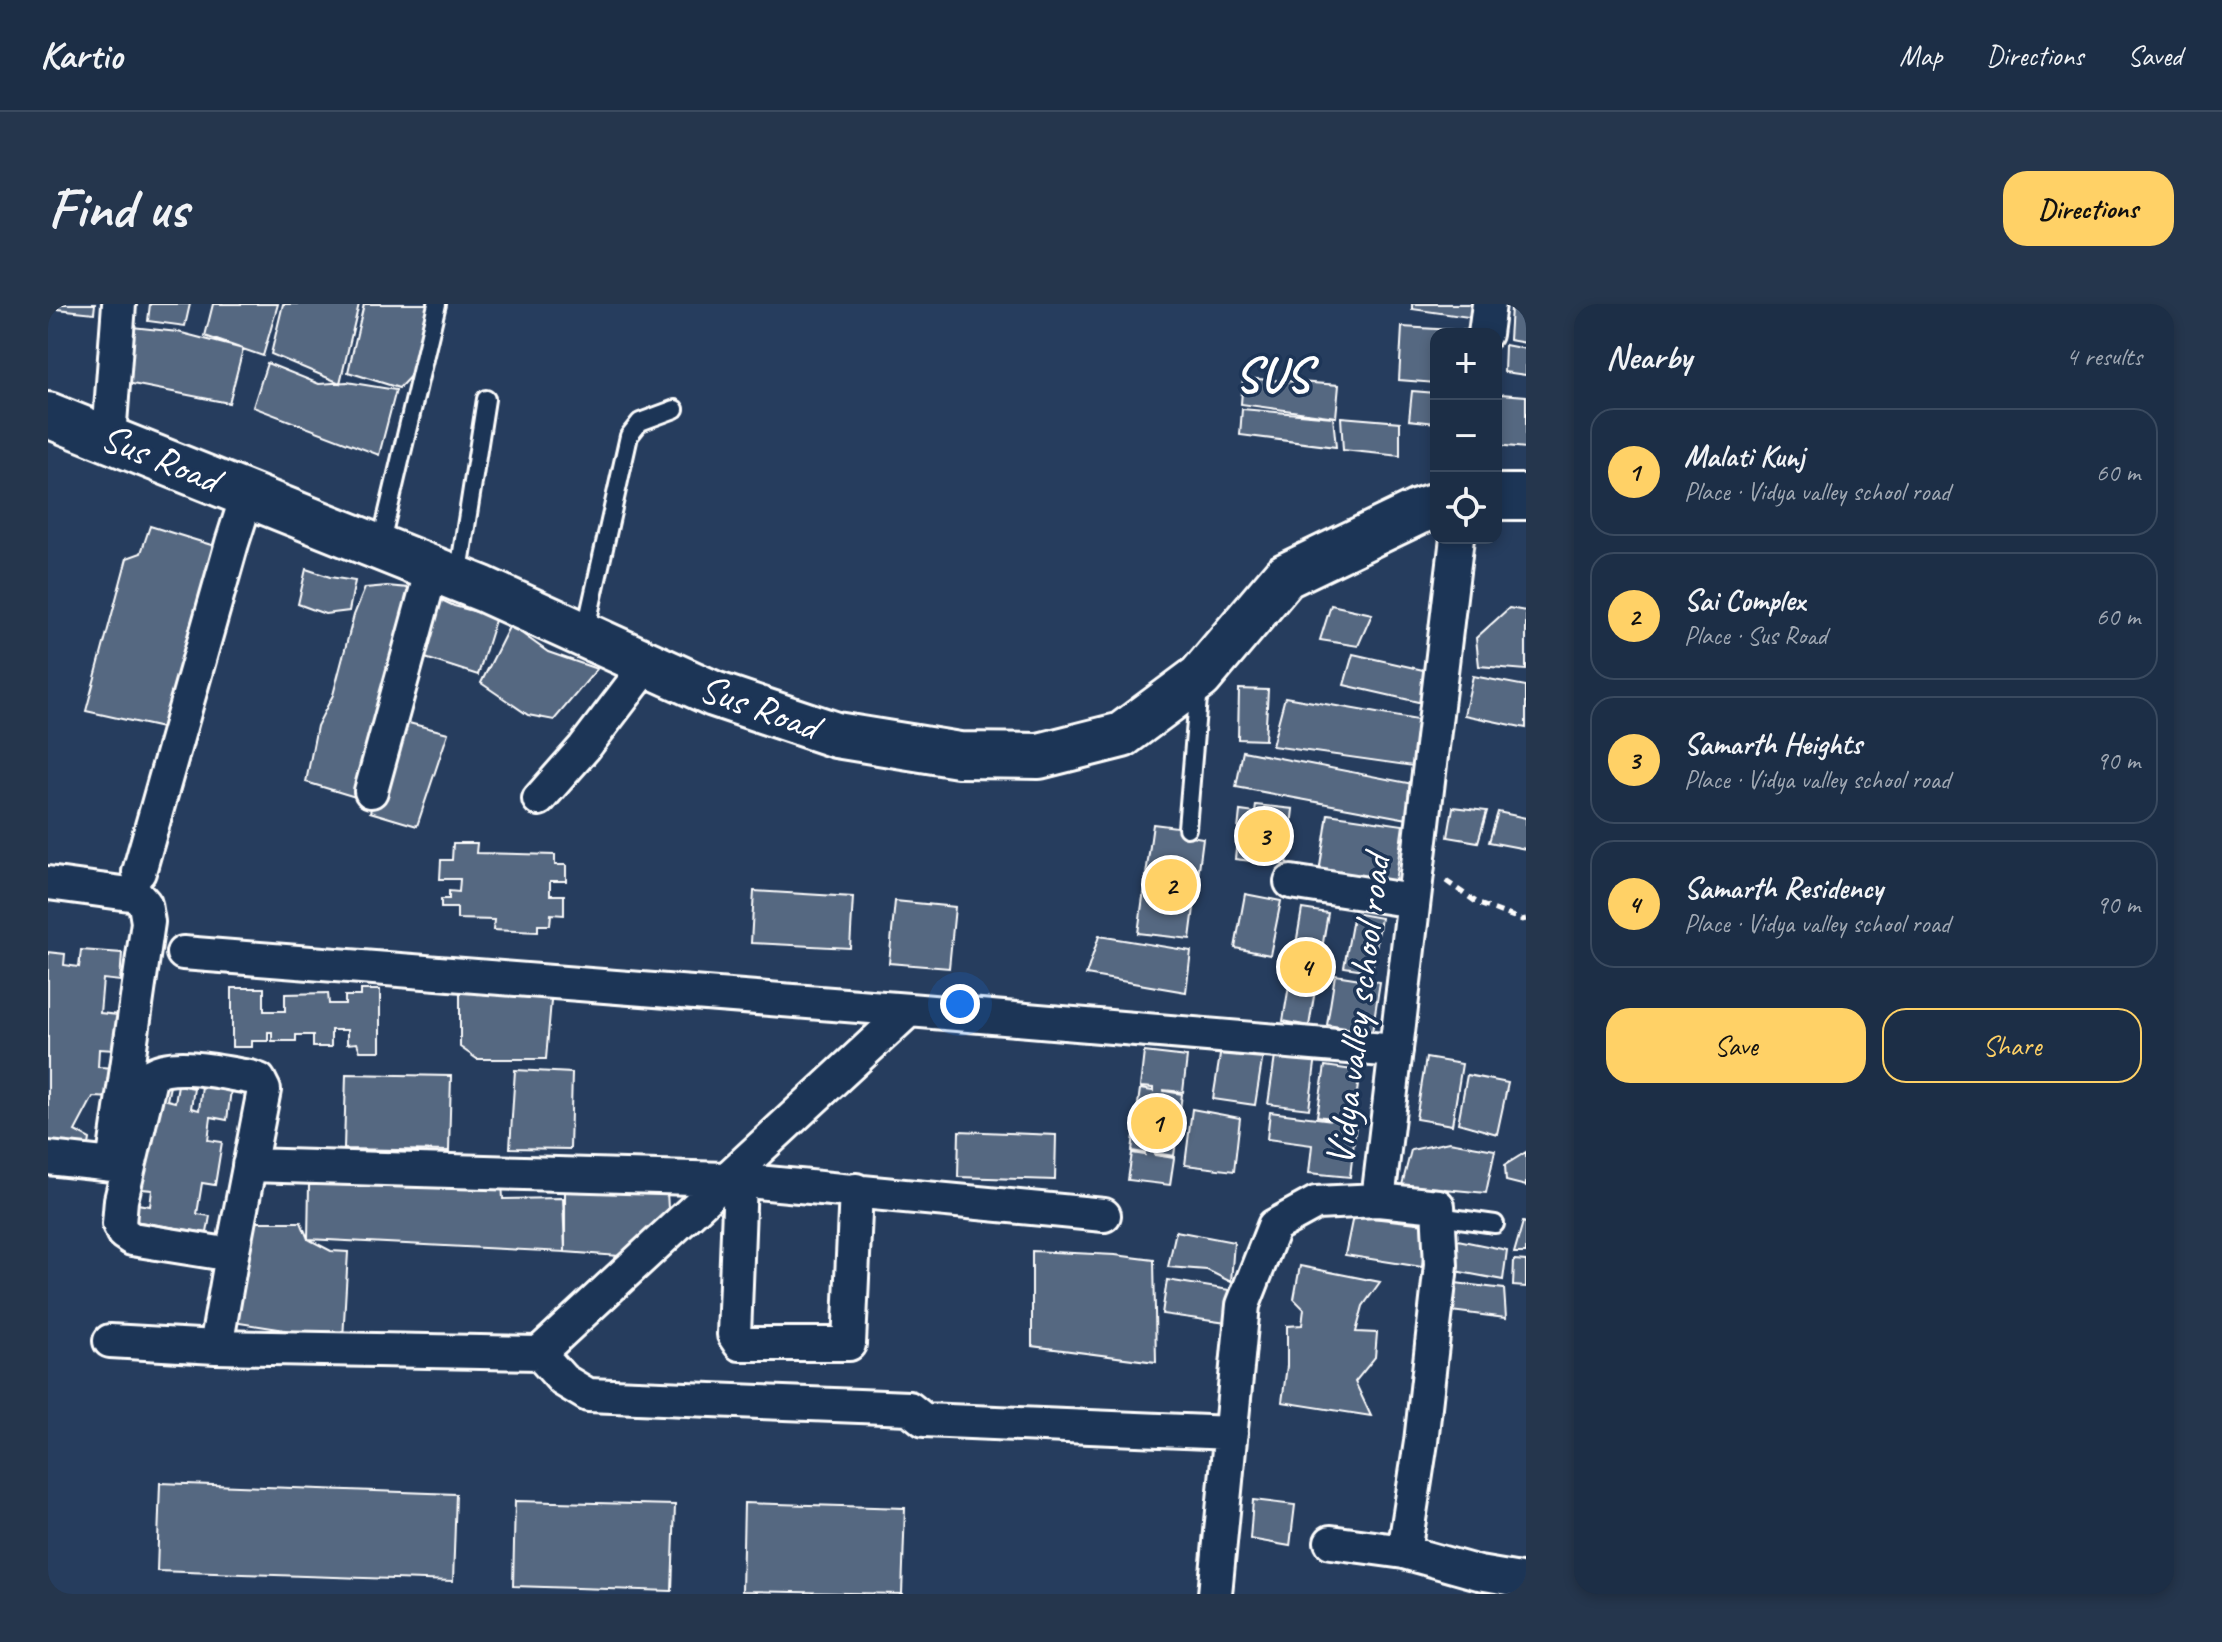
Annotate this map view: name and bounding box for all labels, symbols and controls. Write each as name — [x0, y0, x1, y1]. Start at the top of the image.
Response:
text: Kartio — [40, 32, 122, 79]
text: Map — [1899, 38, 1942, 73]
text: Directions — [1986, 38, 2084, 73]
text: Saved — [2128, 38, 2182, 73]
button: Directions — [2003, 171, 2174, 246]
text: Find us — [48, 173, 188, 244]
map controls — [1430, 328, 1502, 544]
button: + — [1430, 328, 1502, 400]
text: Nearby — [1606, 335, 1692, 378]
text: 4 results — [2066, 340, 2142, 373]
district label: SUS — [1235, 345, 1320, 405]
button: − — [1430, 400, 1502, 472]
street label: Sus Road — [94, 412, 232, 507]
text: Malati Kunj — [1684, 437, 1805, 475]
text: 1 — [1628, 456, 1640, 489]
text: 60 m — [2096, 456, 2140, 489]
button: locate — [1430, 472, 1502, 544]
text: Place · Vidya valley school road — [1684, 475, 1950, 508]
text: Sai Complex — [1684, 581, 1805, 619]
text: 2 — [1628, 600, 1640, 633]
text: 60 m — [2096, 600, 2140, 633]
text: Place · Sus Road — [1684, 619, 1827, 652]
street label: Sus Road — [693, 662, 831, 754]
text: Samarth Heights — [1684, 725, 1862, 763]
text: 3 — [1628, 744, 1640, 777]
text: 90 m — [2096, 744, 2140, 777]
text: Place · Vidya valley school road — [1684, 763, 1950, 796]
pin: 3 — [1238, 806, 1290, 866]
street label: Vidya valley school road — [1314, 847, 1402, 1168]
pin: 2 — [1145, 855, 1197, 915]
text: Samarth Residency — [1684, 869, 1883, 907]
text: 4 — [1628, 888, 1640, 921]
text: 90 m — [2096, 888, 2140, 921]
text: Place · Vidya valley school road — [1684, 907, 1950, 940]
pin: 4 — [1280, 937, 1332, 997]
your location — [940, 984, 980, 1024]
button: Save — [1606, 1008, 1866, 1083]
button: Share — [1882, 1008, 2142, 1083]
pin: 1 — [1131, 1093, 1183, 1153]

